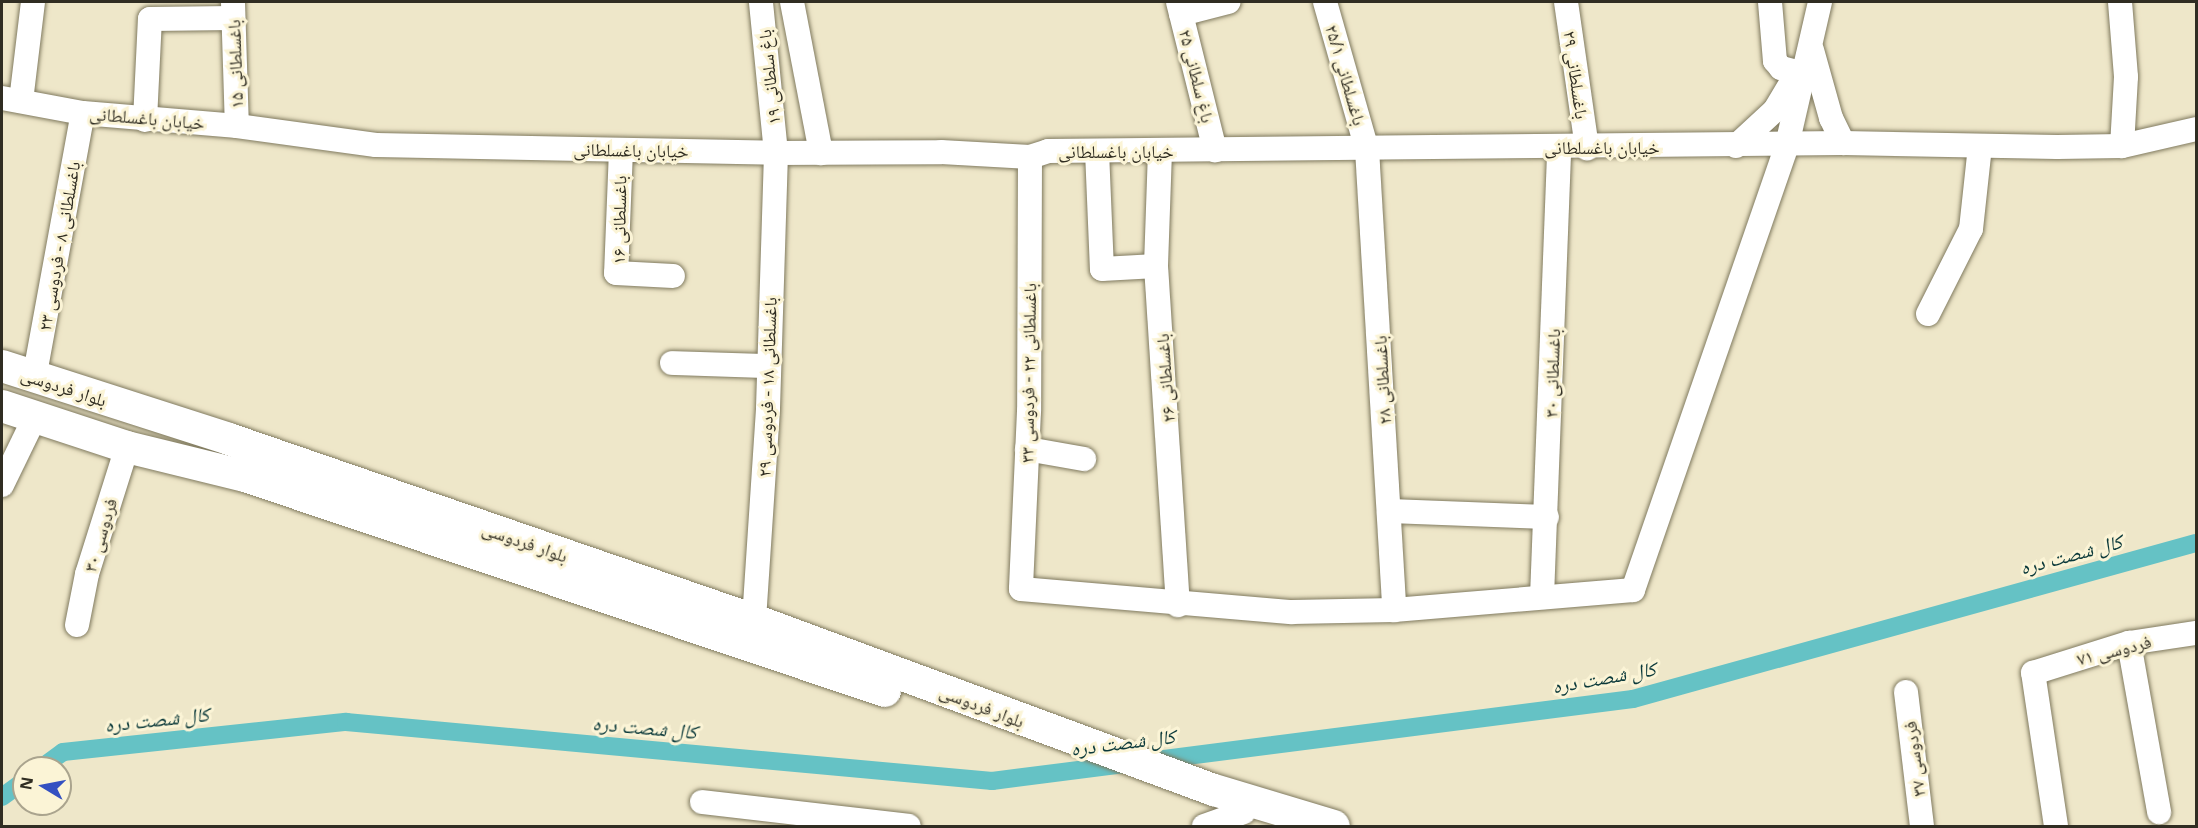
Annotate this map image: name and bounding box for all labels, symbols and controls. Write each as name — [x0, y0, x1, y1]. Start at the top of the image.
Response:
street label: باغسلطانی ۱۵ — [223, 19, 247, 109]
street label: باغسلطانی ۲۵/۱ — [1321, 22, 1371, 128]
street label: باغ سلطانی ۲۵ — [1175, 27, 1219, 125]
street label: باغ سلطانی ۱۹ — [753, 28, 785, 126]
street label: باغسلطانی ۲۹ — [1559, 29, 1593, 121]
street label: خیابان باغسلطانی — [89, 102, 205, 134]
street label: خیابان باغسلطانی — [1544, 136, 1660, 158]
street label: خیابان باغسلطانی — [573, 138, 689, 162]
street label: خیابان باغسلطانی — [1058, 140, 1174, 162]
street label: باغسلطانی ۸ - فردوسی ۲۳ — [33, 160, 85, 332]
street label: باغسلطانی ۱۶ — [607, 175, 631, 265]
street label: باغسلطانی ۲۲ - فردوسی ۳۳ — [1016, 283, 1040, 463]
street label: باغسلطانی ۱۸ - فردوسی ۲۹ — [753, 297, 781, 477]
street label: باغسلطانی ۳۰ — [1540, 328, 1564, 418]
street label: باغسلطانی ۲۶ — [1151, 333, 1179, 423]
street label: باغسلطانی ۲۸ — [1369, 335, 1395, 425]
street label: بلوار فردوسی — [19, 363, 109, 411]
street label: فردوسی ۳۰ — [79, 496, 121, 574]
street label: بلوار فردوسی — [480, 517, 570, 567]
water label: کال شصت دره — [2017, 529, 2125, 579]
street label: فردوسی ۷۱ — [2075, 630, 2153, 670]
water label: کال شصت دره — [1550, 656, 1658, 698]
street label: بلوار فردوسی — [937, 680, 1027, 732]
water label: کال شصت دره — [104, 702, 210, 736]
water label: کال شصت دره — [592, 710, 698, 744]
street label: فردوسی ۳۷ — [1899, 720, 1929, 798]
water label: کال شصت دره — [1069, 724, 1177, 760]
north arrow — [12, 756, 72, 816]
text: N — [14, 775, 38, 792]

